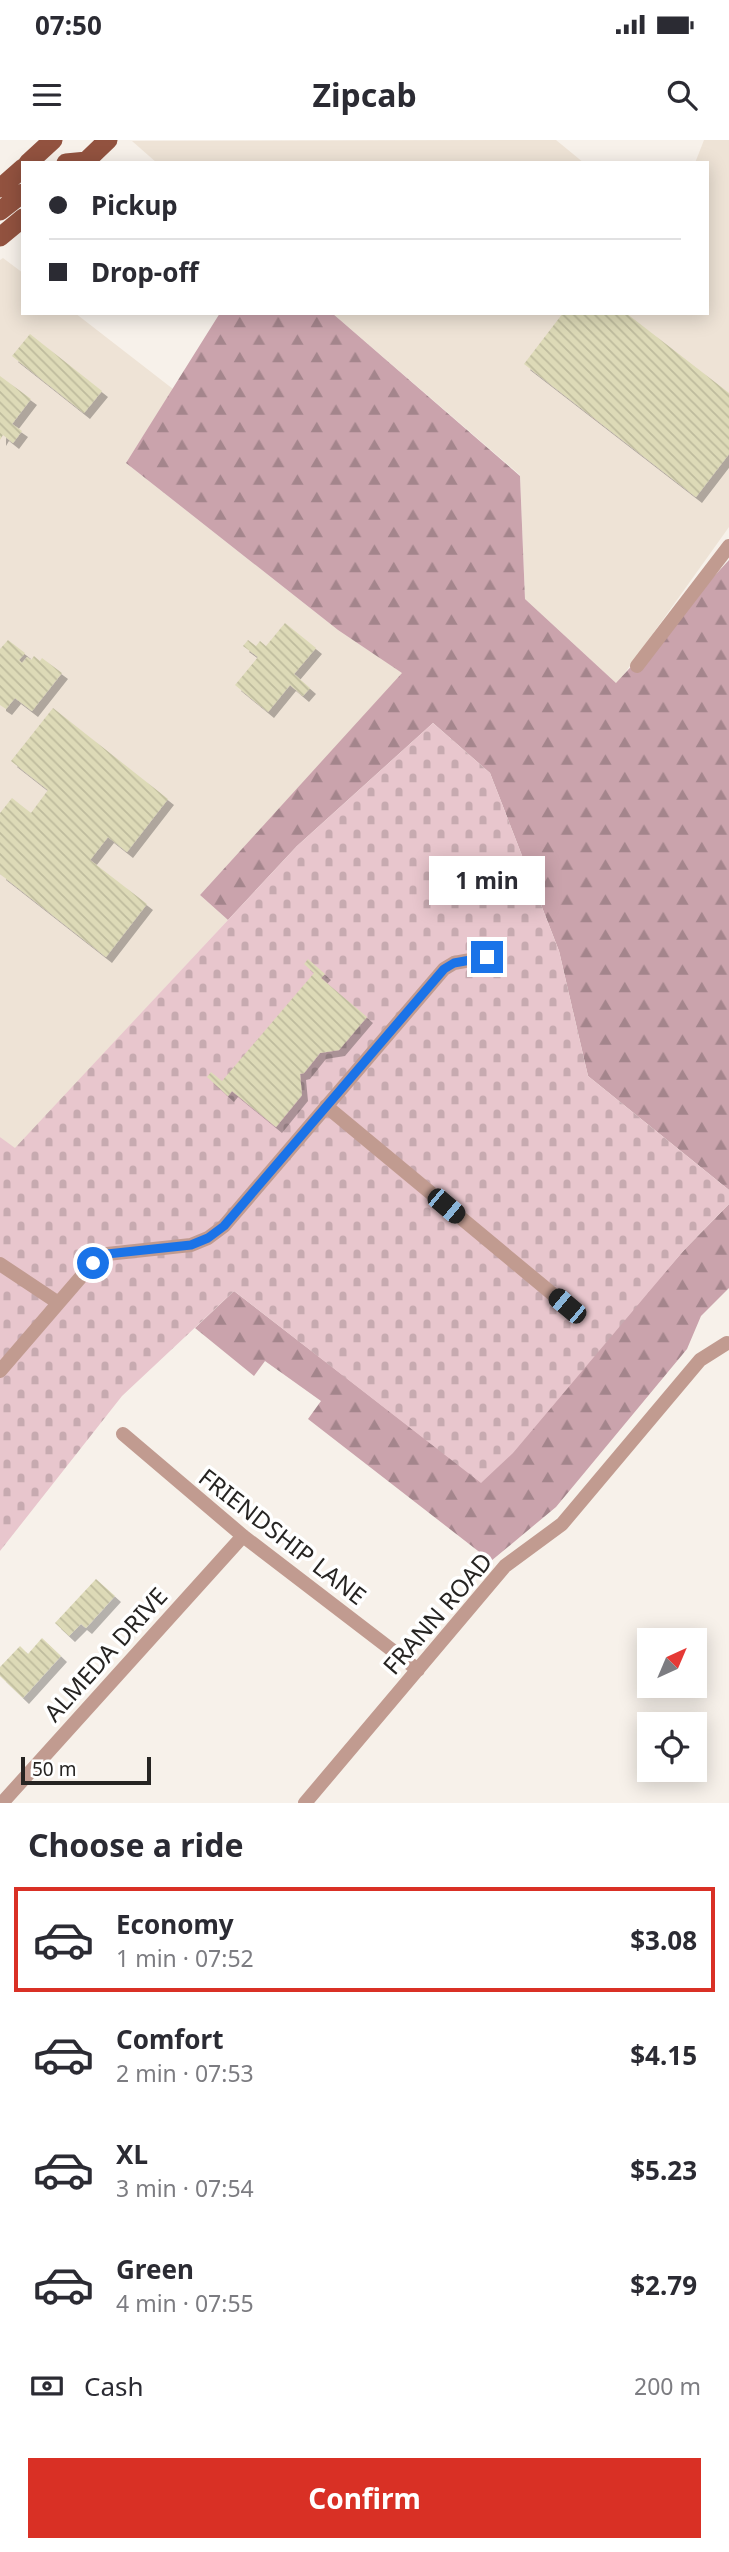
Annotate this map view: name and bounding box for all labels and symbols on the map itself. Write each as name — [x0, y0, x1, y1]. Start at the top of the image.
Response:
callout: 1 min — [429, 856, 545, 904]
route end — [471, 941, 503, 973]
car — [424, 1184, 469, 1228]
route start — [77, 1247, 109, 1279]
car — [545, 1284, 590, 1328]
street label: FRIENDSHIP LANE — [192, 1460, 374, 1612]
street label: FRANN ROAD — [375, 1545, 499, 1681]
street label: ALMEDA DRIVE — [36, 1580, 174, 1728]
north arrow — [637, 1628, 707, 1698]
scale bar — [21, 1754, 150, 1786]

